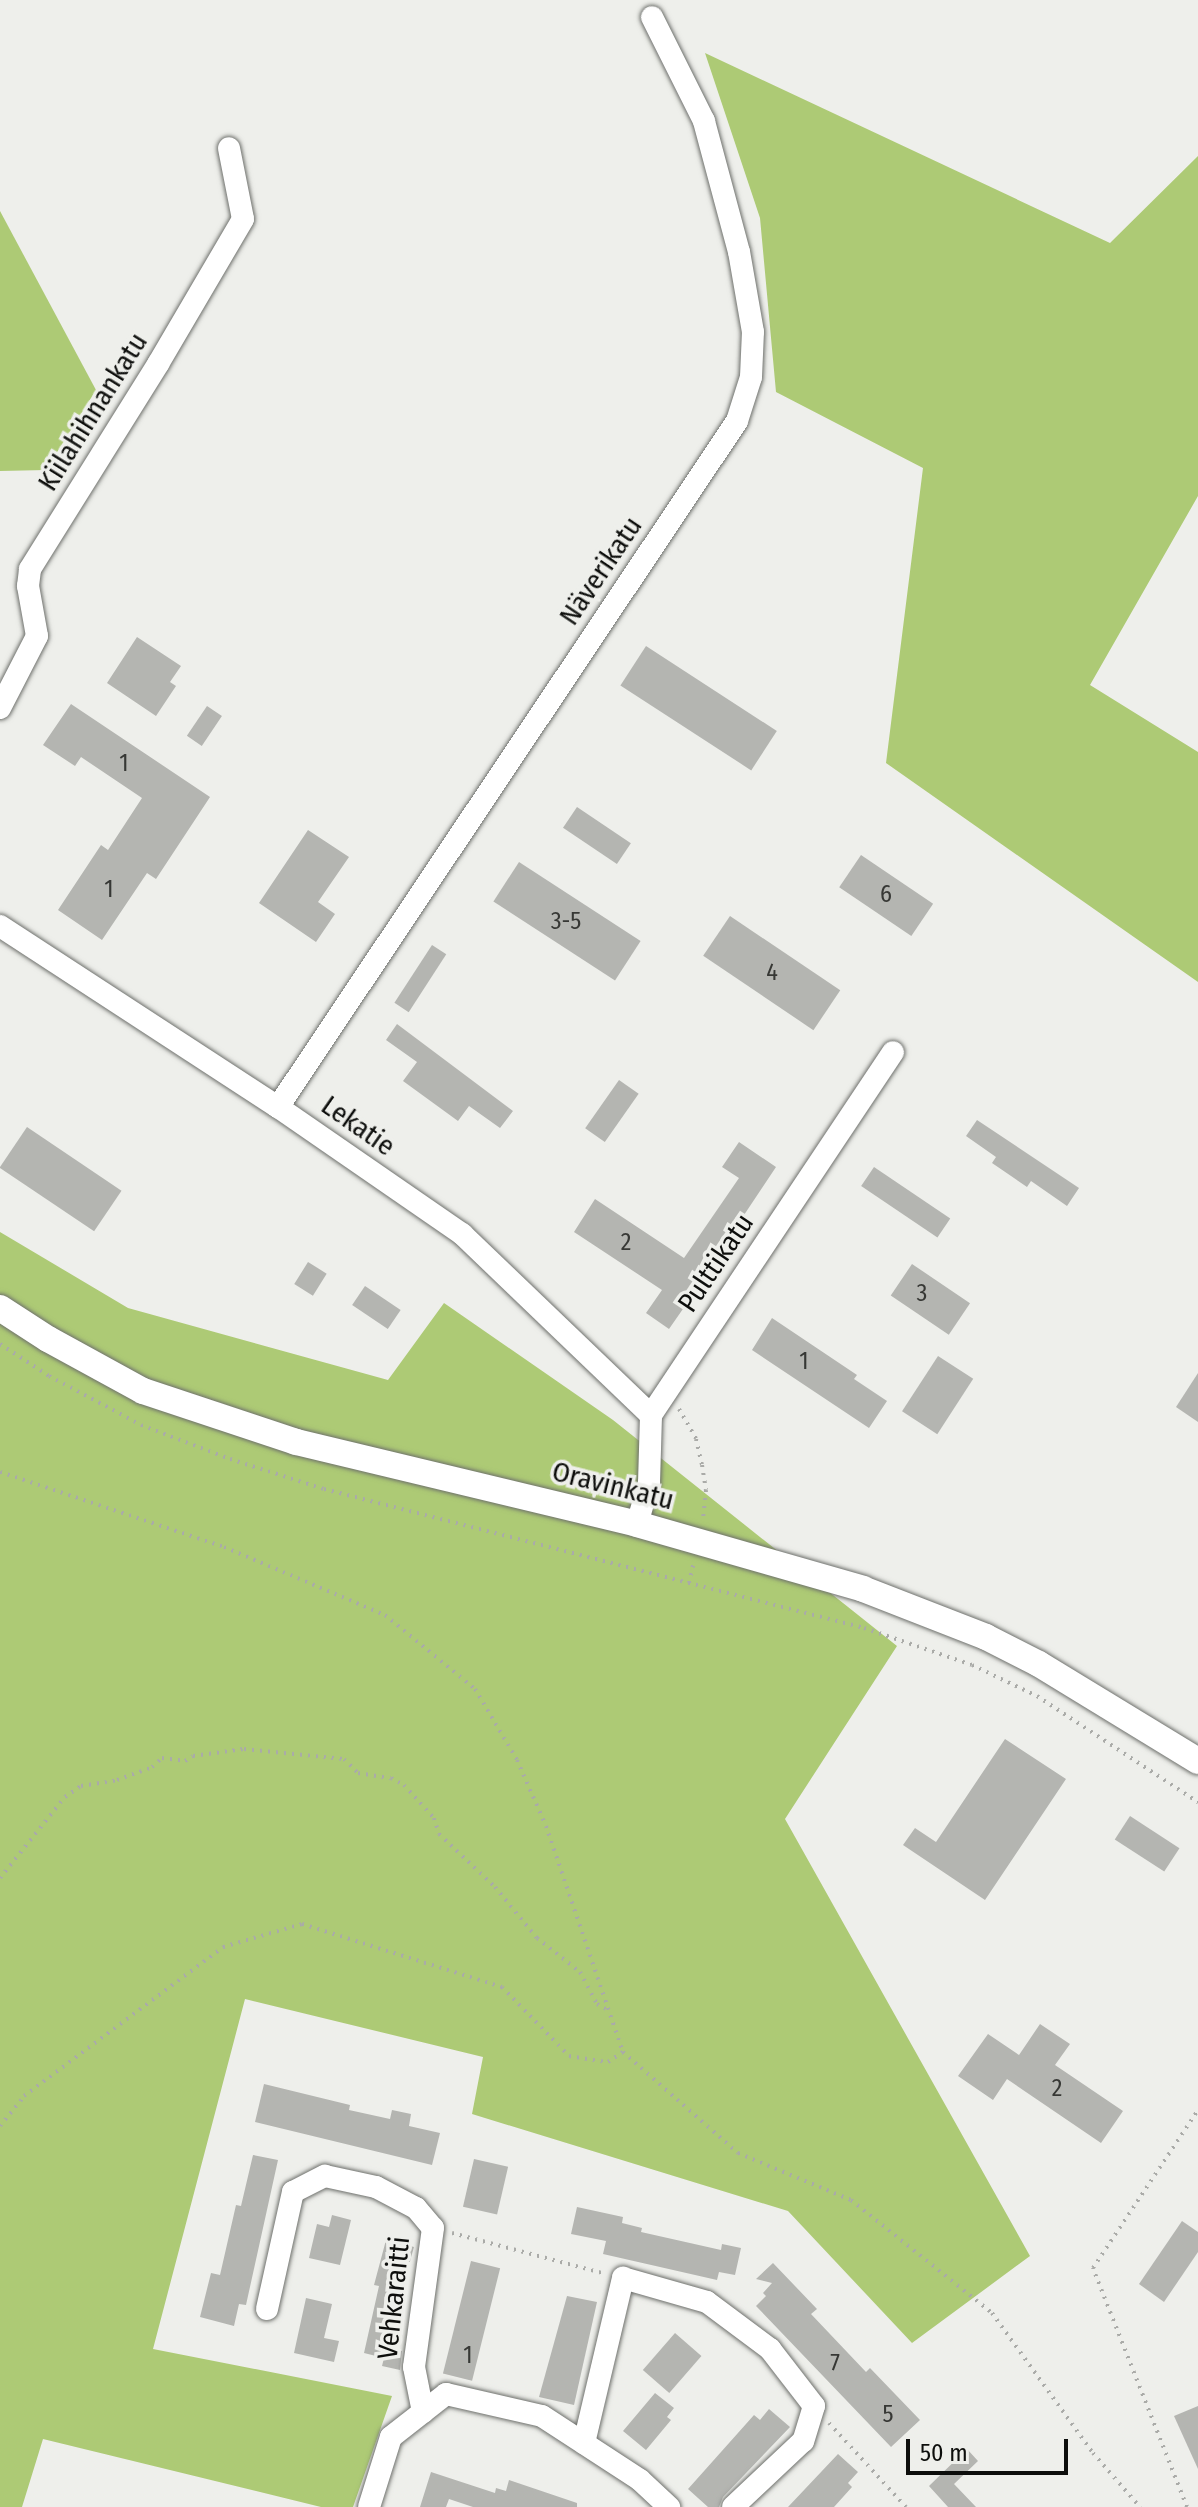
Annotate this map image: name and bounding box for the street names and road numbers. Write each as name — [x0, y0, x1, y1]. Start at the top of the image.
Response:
street label: Kiilahihnankatu — [31, 327, 155, 497]
street label: Näverikatu — [553, 510, 649, 632]
street label: Lekatie — [315, 1089, 401, 1163]
street label: Pulttikatu — [671, 1207, 761, 1319]
street label: Oravinkatu — [549, 1455, 677, 1517]
street label: Vehkaraitti — [371, 2235, 417, 2361]

